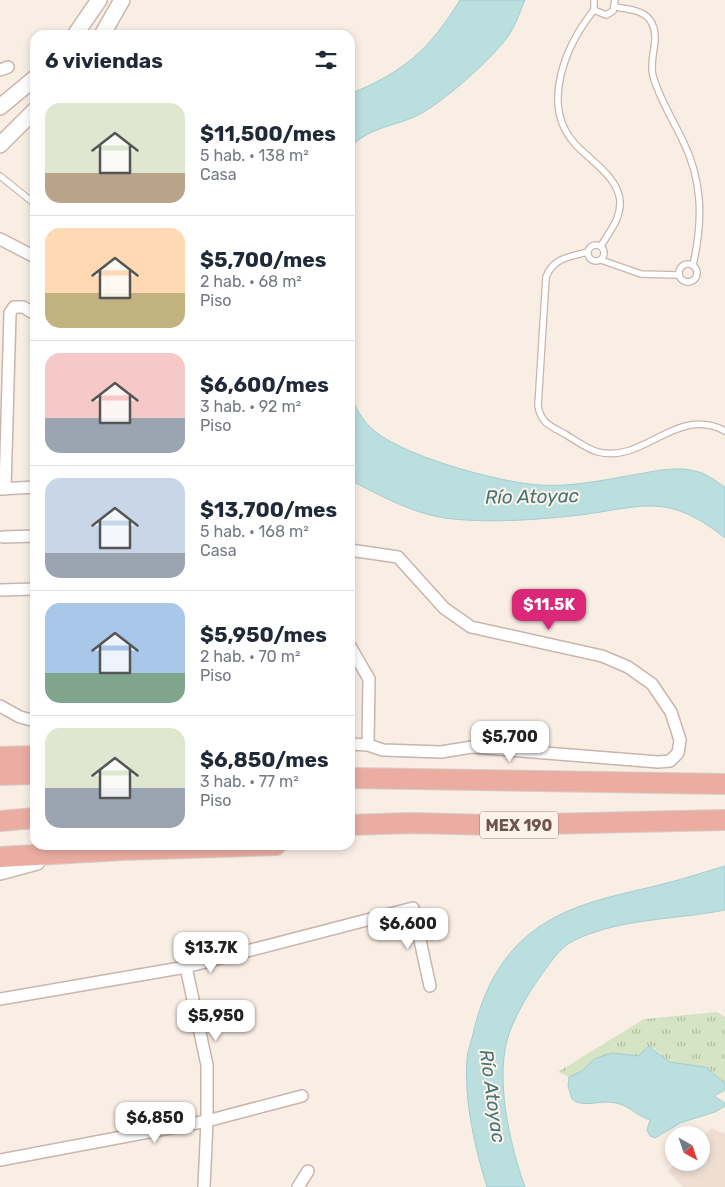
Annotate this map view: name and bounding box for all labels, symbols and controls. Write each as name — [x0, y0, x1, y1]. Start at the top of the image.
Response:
icon: filters — [312, 46, 340, 74]
text: 6 viviendas — [45, 48, 163, 73]
text: $11,500/mes — [200, 121, 336, 146]
icon: home — [85, 123, 145, 183]
text: 5 hab. · 138 m² — [200, 146, 309, 165]
text: Casa — [200, 165, 236, 184]
text: $5,700/mes — [200, 247, 326, 272]
icon: home — [85, 248, 145, 308]
text: 2 hab. · 68 m² — [200, 272, 302, 291]
text: Piso — [200, 291, 232, 310]
text: $6,600/mes — [200, 372, 329, 397]
icon: home — [85, 373, 145, 433]
text: 3 hab. · 92 m² — [200, 397, 301, 416]
text: Piso — [200, 416, 232, 435]
water label: Río Atoyac — [485, 484, 579, 509]
text: $13,700/mes — [200, 497, 337, 522]
icon: home — [85, 498, 145, 558]
text: 5 hab. · 168 m² — [200, 522, 309, 541]
text: Casa — [200, 541, 236, 560]
pin: $11.5K — [508, 588, 590, 631]
text: $11.5K — [523, 595, 575, 614]
text: $5,950/mes — [200, 622, 327, 647]
icon: home — [85, 623, 145, 683]
text: 2 hab. · 70 m² — [200, 647, 300, 666]
text: Piso — [200, 666, 232, 685]
pin: $5,700 — [469, 720, 551, 763]
text: $5,700 — [482, 727, 538, 746]
text: $6,850/mes — [200, 747, 329, 772]
icon: home — [85, 748, 145, 808]
text: 3 hab. · 77 m² — [200, 772, 299, 791]
text: Piso — [200, 791, 232, 810]
road number: MEX 190 — [480, 812, 558, 838]
pin: $6,600 — [367, 908, 449, 950]
text: $6,600 — [379, 914, 437, 933]
pin: $13.7K — [170, 932, 252, 974]
text: $13.7K — [184, 938, 238, 957]
pin: $5,950 — [175, 1000, 257, 1042]
text: $5,950 — [188, 1006, 244, 1025]
water label: Río Atoyac — [475, 1048, 510, 1144]
pin: $6,850 — [114, 1102, 196, 1144]
text: $6,850 — [126, 1108, 184, 1127]
north arrow — [665, 1126, 710, 1171]
map controls — [665, 1126, 710, 1171]

